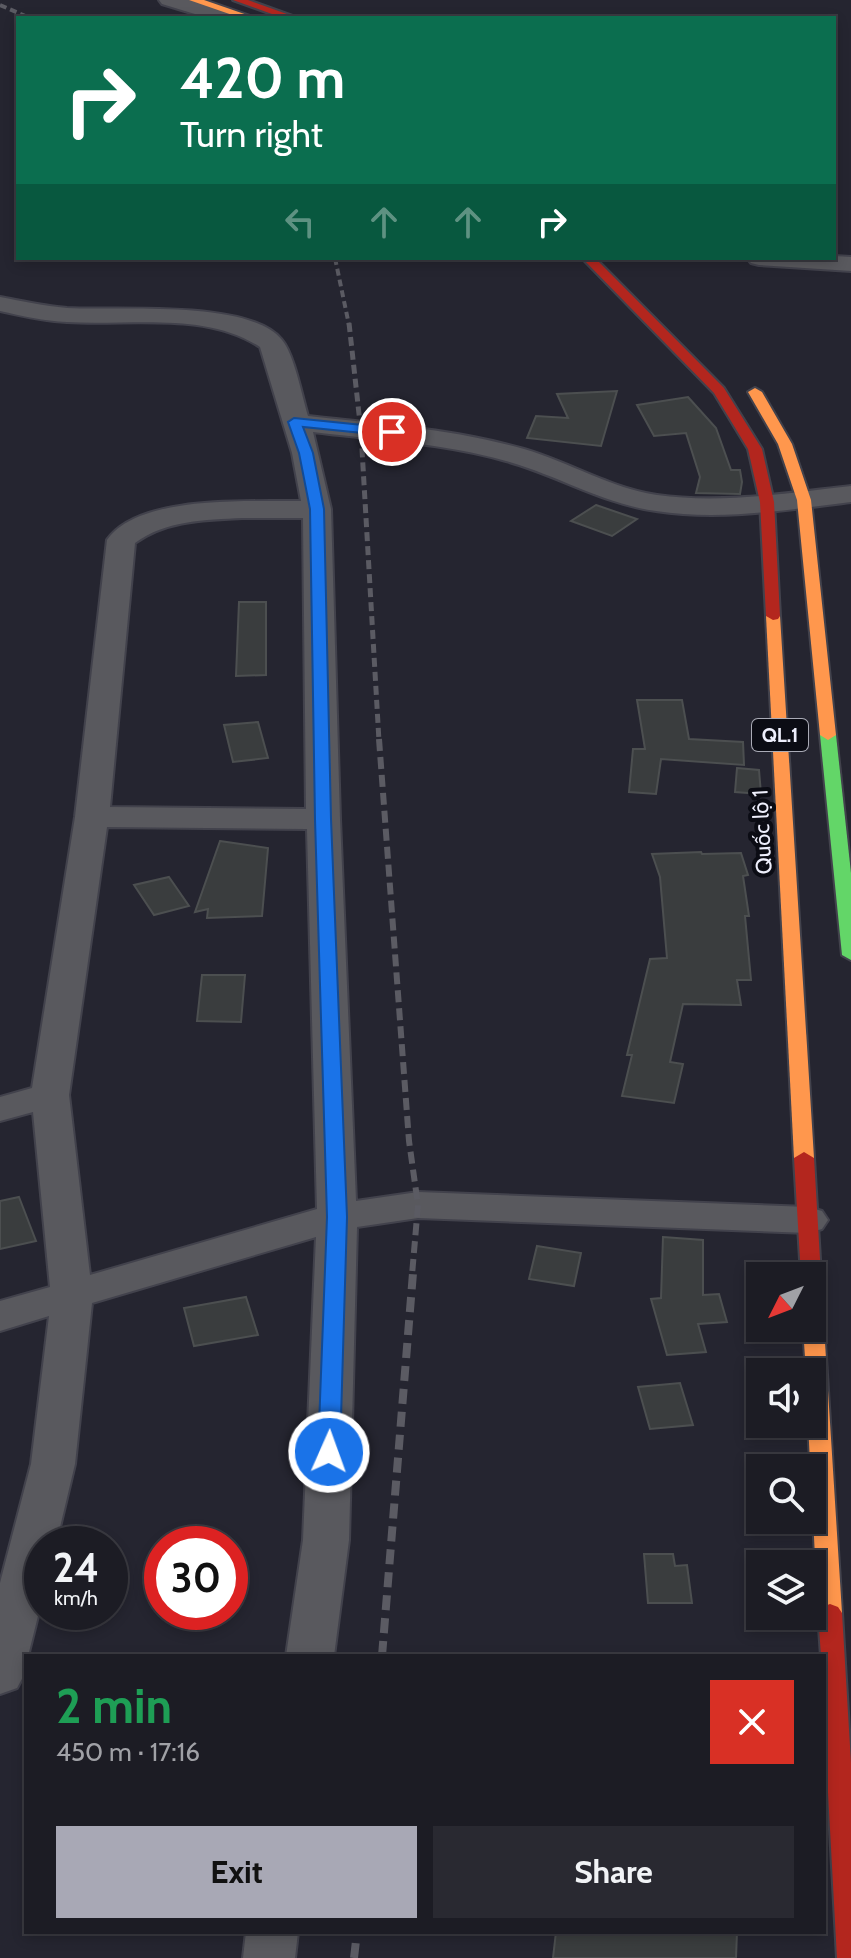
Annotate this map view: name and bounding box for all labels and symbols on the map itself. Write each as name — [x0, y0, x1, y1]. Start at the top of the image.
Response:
pin — [358, 398, 426, 466]
road number: QL.1 — [752, 719, 808, 751]
street label: Quốc lộ 1 — [746, 789, 778, 875]
north arrow — [746, 1262, 826, 1342]
position arrow — [287, 1410, 371, 1494]
speed limit sign: 30 — [144, 1526, 248, 1630]

